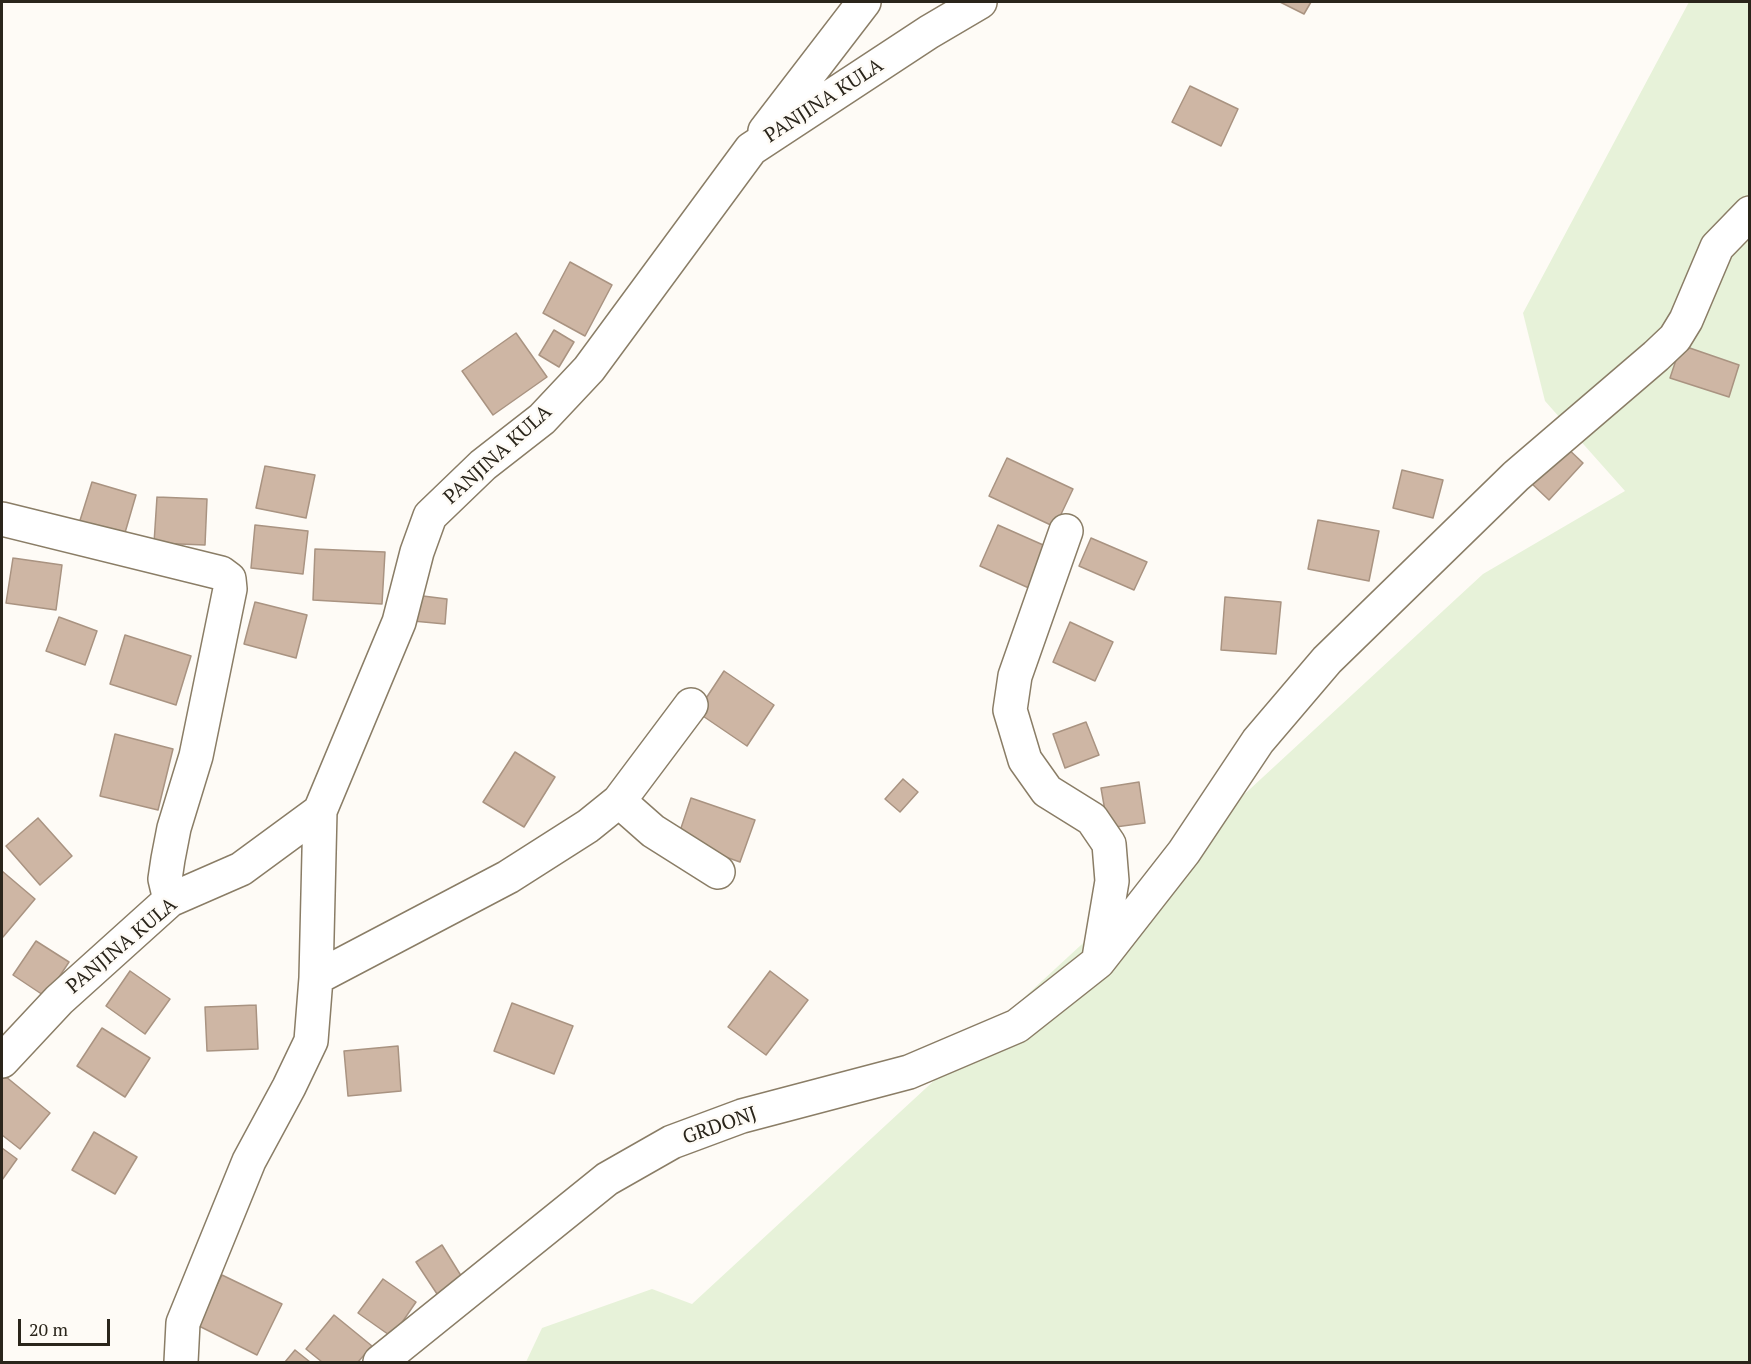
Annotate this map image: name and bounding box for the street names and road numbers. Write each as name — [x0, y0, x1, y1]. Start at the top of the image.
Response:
street label: PANJINA KULA — [760, 54, 888, 148]
street label: PANJINA KULA — [439, 400, 557, 510]
street label: PANJINA KULA — [62, 893, 182, 999]
street label: GRDONJ — [680, 1102, 760, 1150]

